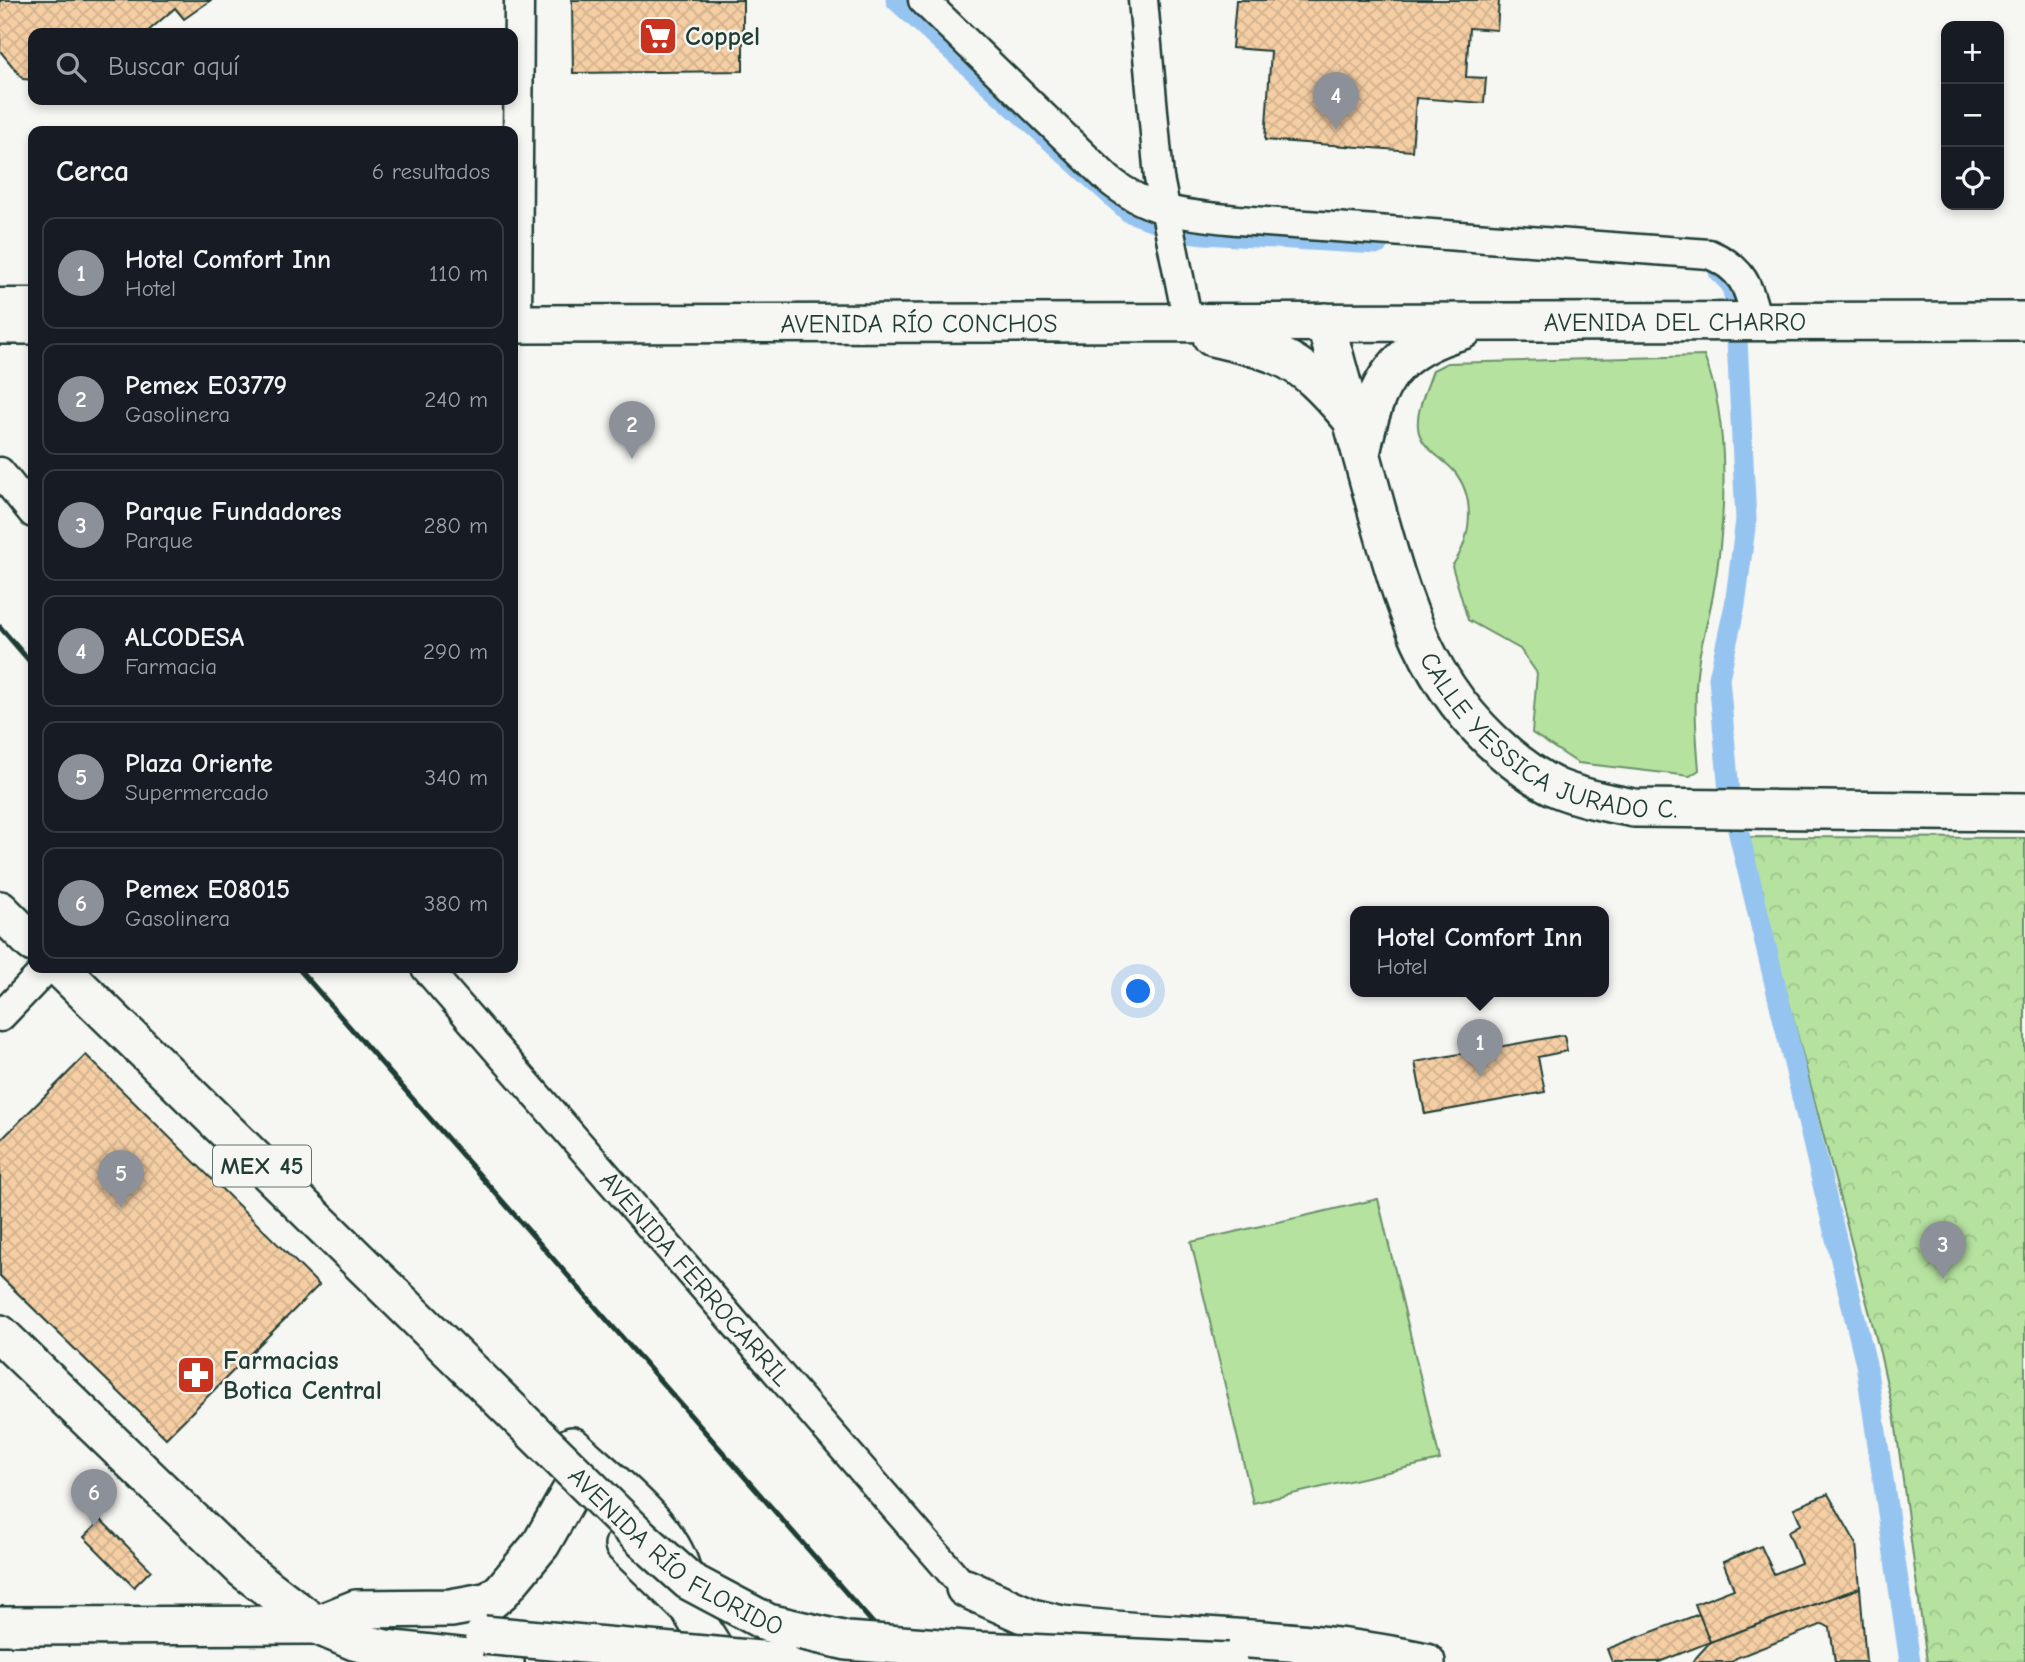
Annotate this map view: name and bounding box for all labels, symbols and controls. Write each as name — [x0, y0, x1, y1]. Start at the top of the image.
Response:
supermarket icon: Coppel — [637, 15, 679, 57]
map controls — [1941, 21, 2004, 210]
button: + — [1941, 21, 2004, 84]
place label: Coppel — [685, 22, 760, 52]
search box — [28, 28, 518, 105]
icon: search — [52, 48, 90, 86]
text: Buscar aquí — [108, 52, 239, 82]
pin: 4 — [1313, 72, 1359, 130]
button: − — [1941, 84, 2004, 147]
button: locate — [1941, 147, 2004, 210]
text: Cerca — [56, 154, 129, 189]
text: 6 resultados — [372, 158, 490, 185]
text: Hotel Comfort Inn — [125, 245, 331, 275]
text: 1 — [76, 260, 86, 287]
text: 110 m — [429, 260, 488, 287]
text: Hotel — [125, 275, 176, 302]
street label: AVENIDA DEL CHARRO — [1544, 307, 1806, 338]
street label: AVENIDA RÍO CONCHOS — [780, 308, 1058, 339]
text: Pemex E03779 — [125, 371, 287, 401]
text: 2 — [75, 386, 87, 413]
text: 240 m — [424, 386, 488, 413]
text: Gasolinera — [125, 401, 230, 428]
pin: 2 — [609, 401, 655, 459]
text: Parque Fundadores — [125, 497, 341, 527]
text: 3 — [75, 512, 87, 539]
text: 280 m — [423, 512, 488, 539]
text: Parque — [125, 527, 193, 554]
text: ALCODESA — [125, 623, 244, 653]
text: 4 — [76, 638, 86, 665]
text: 290 m — [423, 638, 488, 665]
street label: CALLE YESSICA JURADO C. — [1413, 647, 1677, 824]
text: Farmacia — [125, 653, 217, 680]
text: Plaza Oriente — [125, 749, 273, 779]
text: 5 — [75, 764, 87, 791]
text: 340 m — [425, 764, 488, 791]
text: Supermercado — [125, 779, 269, 806]
text: Pemex E08015 — [125, 875, 290, 905]
text: 6 — [75, 890, 87, 917]
text: 380 m — [424, 890, 488, 917]
text: Gasolinera — [125, 905, 230, 932]
popup — [1350, 906, 1609, 997]
text: Hotel Comfort Inn — [1376, 923, 1583, 953]
text: Hotel — [1376, 953, 1428, 980]
your location — [1121, 974, 1155, 1008]
pin: 1 — [1457, 1019, 1503, 1077]
road number: MEX 45 — [213, 1146, 311, 1186]
pin: 5 — [98, 1150, 144, 1208]
street label: AVENIDA FERROCARRIL — [593, 1165, 796, 1392]
pin: 3 — [1920, 1221, 1966, 1279]
place label: Farmacias Botica Central — [223, 1346, 382, 1406]
pharmacy icon: Farmacias Botica Central — [175, 1354, 217, 1396]
street label: AVENIDA RÍO FLORIDO — [562, 1461, 786, 1642]
pin: 6 — [71, 1469, 117, 1527]

